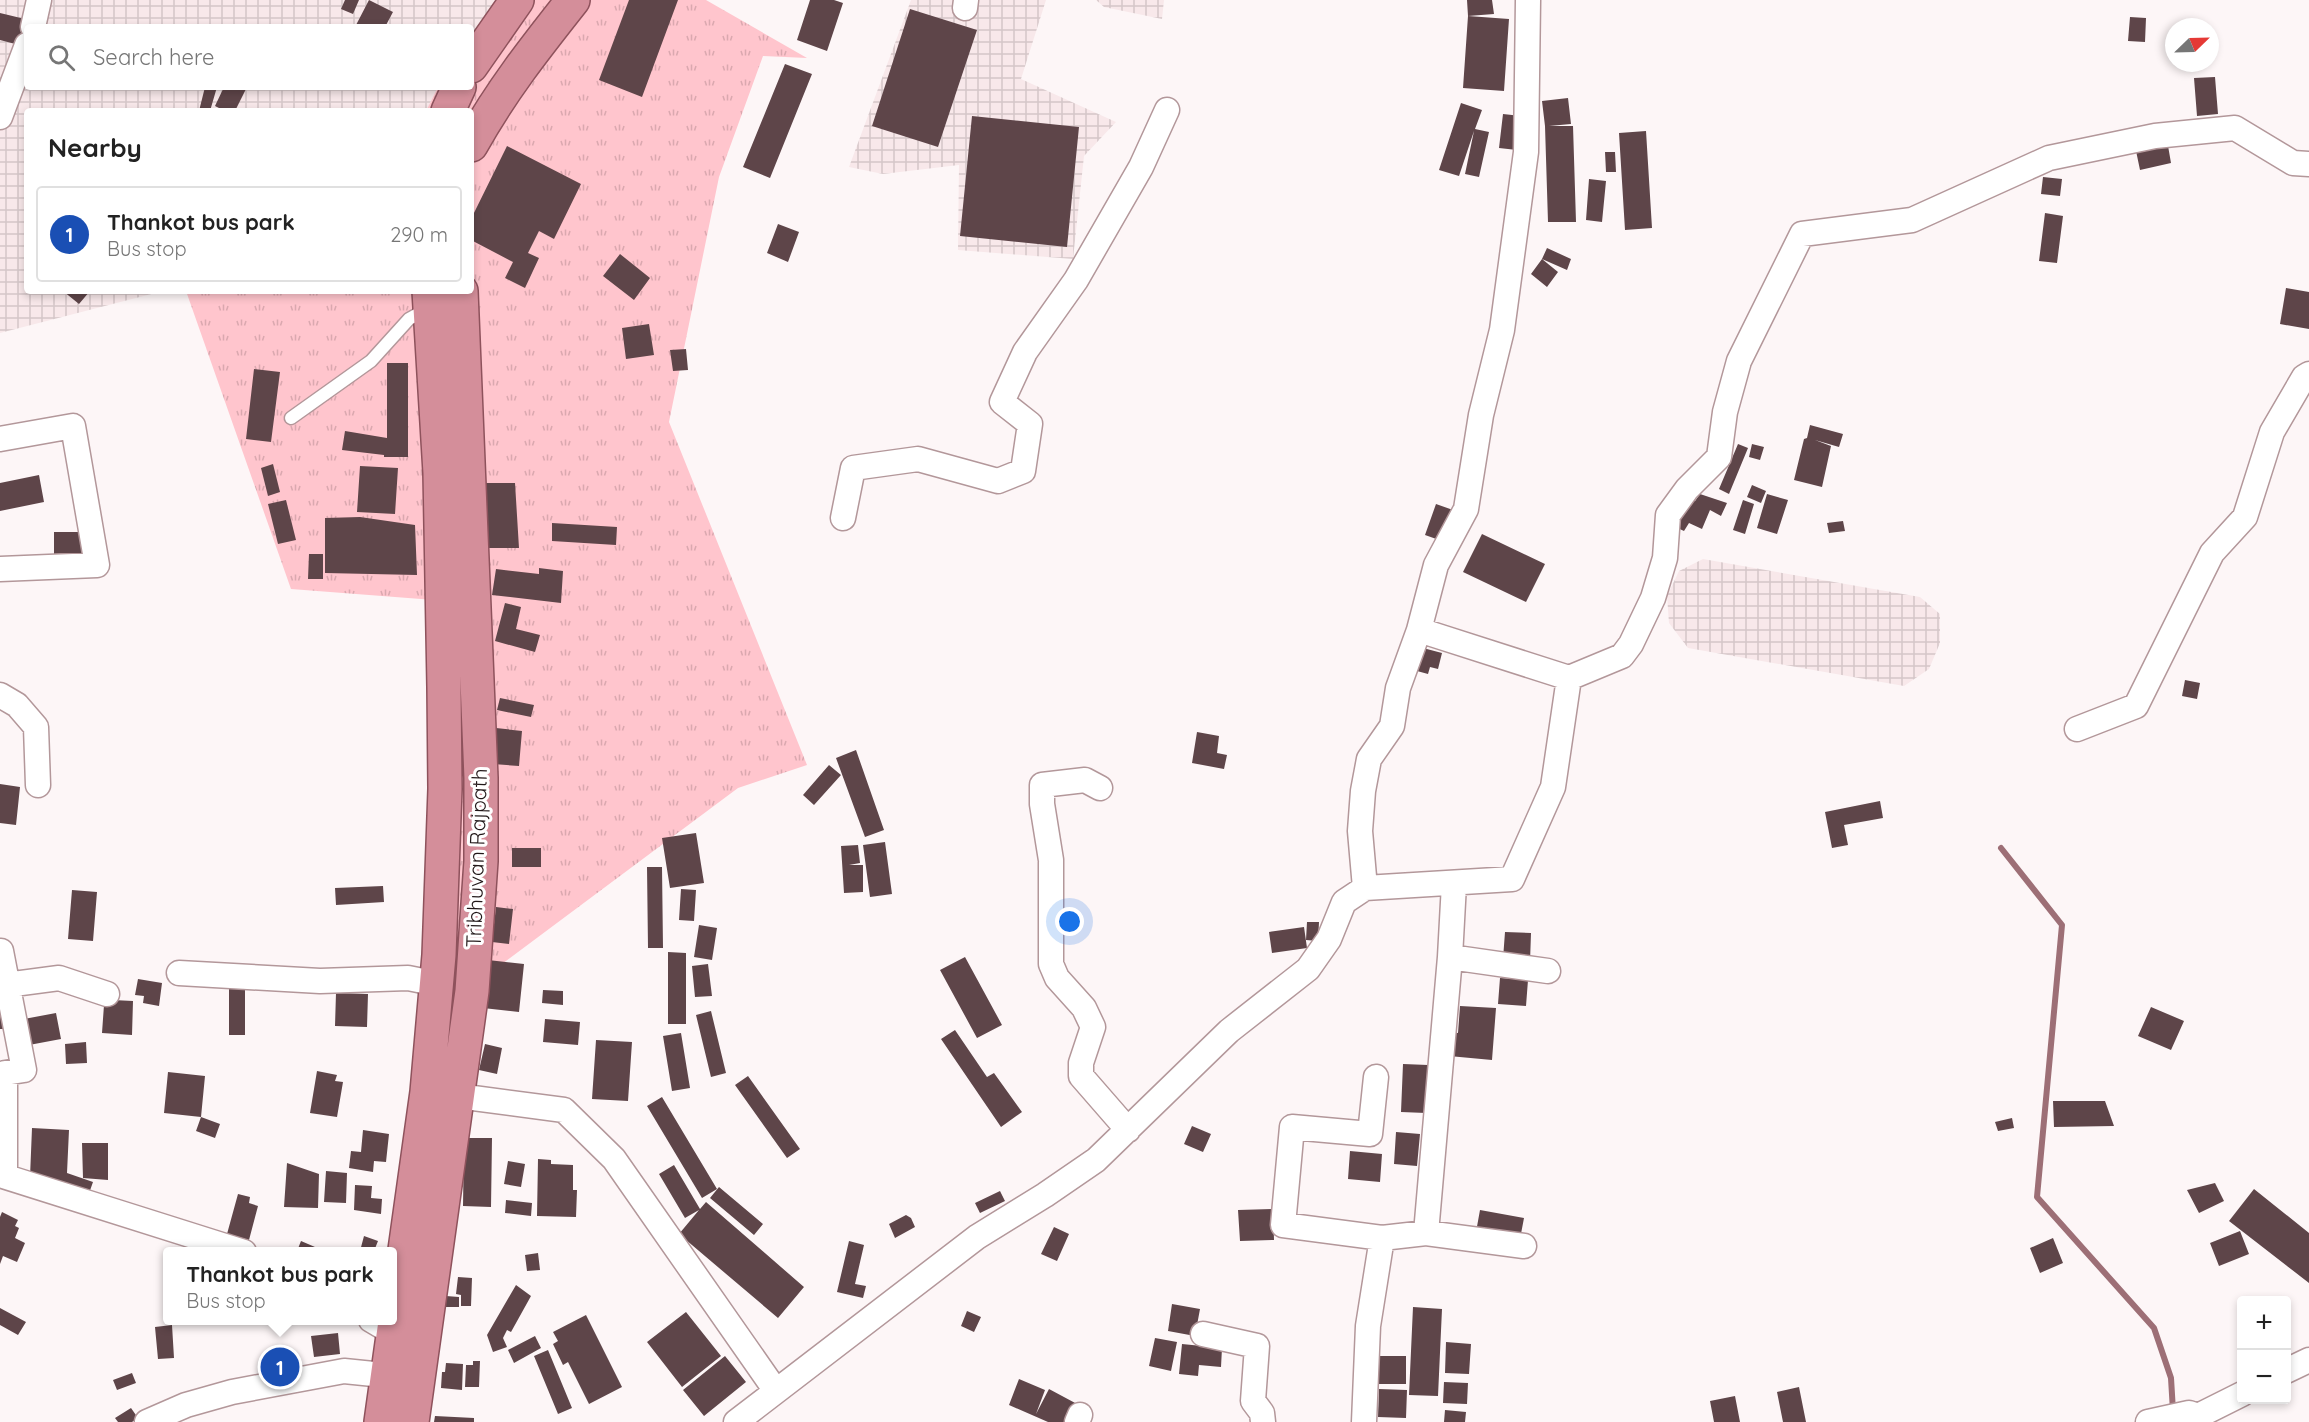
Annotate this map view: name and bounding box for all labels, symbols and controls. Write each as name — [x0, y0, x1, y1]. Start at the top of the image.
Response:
north arrow — [2165, 18, 2219, 72]
search box — [24, 24, 474, 90]
icon: search — [45, 41, 78, 74]
text: Search here — [93, 43, 214, 71]
text: Nearby — [48, 131, 142, 164]
text: Thankot bus park — [107, 208, 295, 236]
text: 1 — [66, 222, 73, 247]
text: 290 m — [390, 222, 448, 247]
text: Bus stop — [107, 236, 187, 261]
street label: Tribhuvan Rajpath — [460, 768, 492, 948]
your location — [1055, 907, 1084, 936]
popup — [163, 1247, 397, 1325]
text: Thankot bus park — [186, 1260, 374, 1288]
text: Bus stop — [186, 1288, 266, 1313]
map controls — [2237, 1296, 2291, 1404]
button: + — [2237, 1296, 2291, 1350]
pin: 1 — [260, 1344, 300, 1390]
button: − — [2237, 1350, 2291, 1404]

